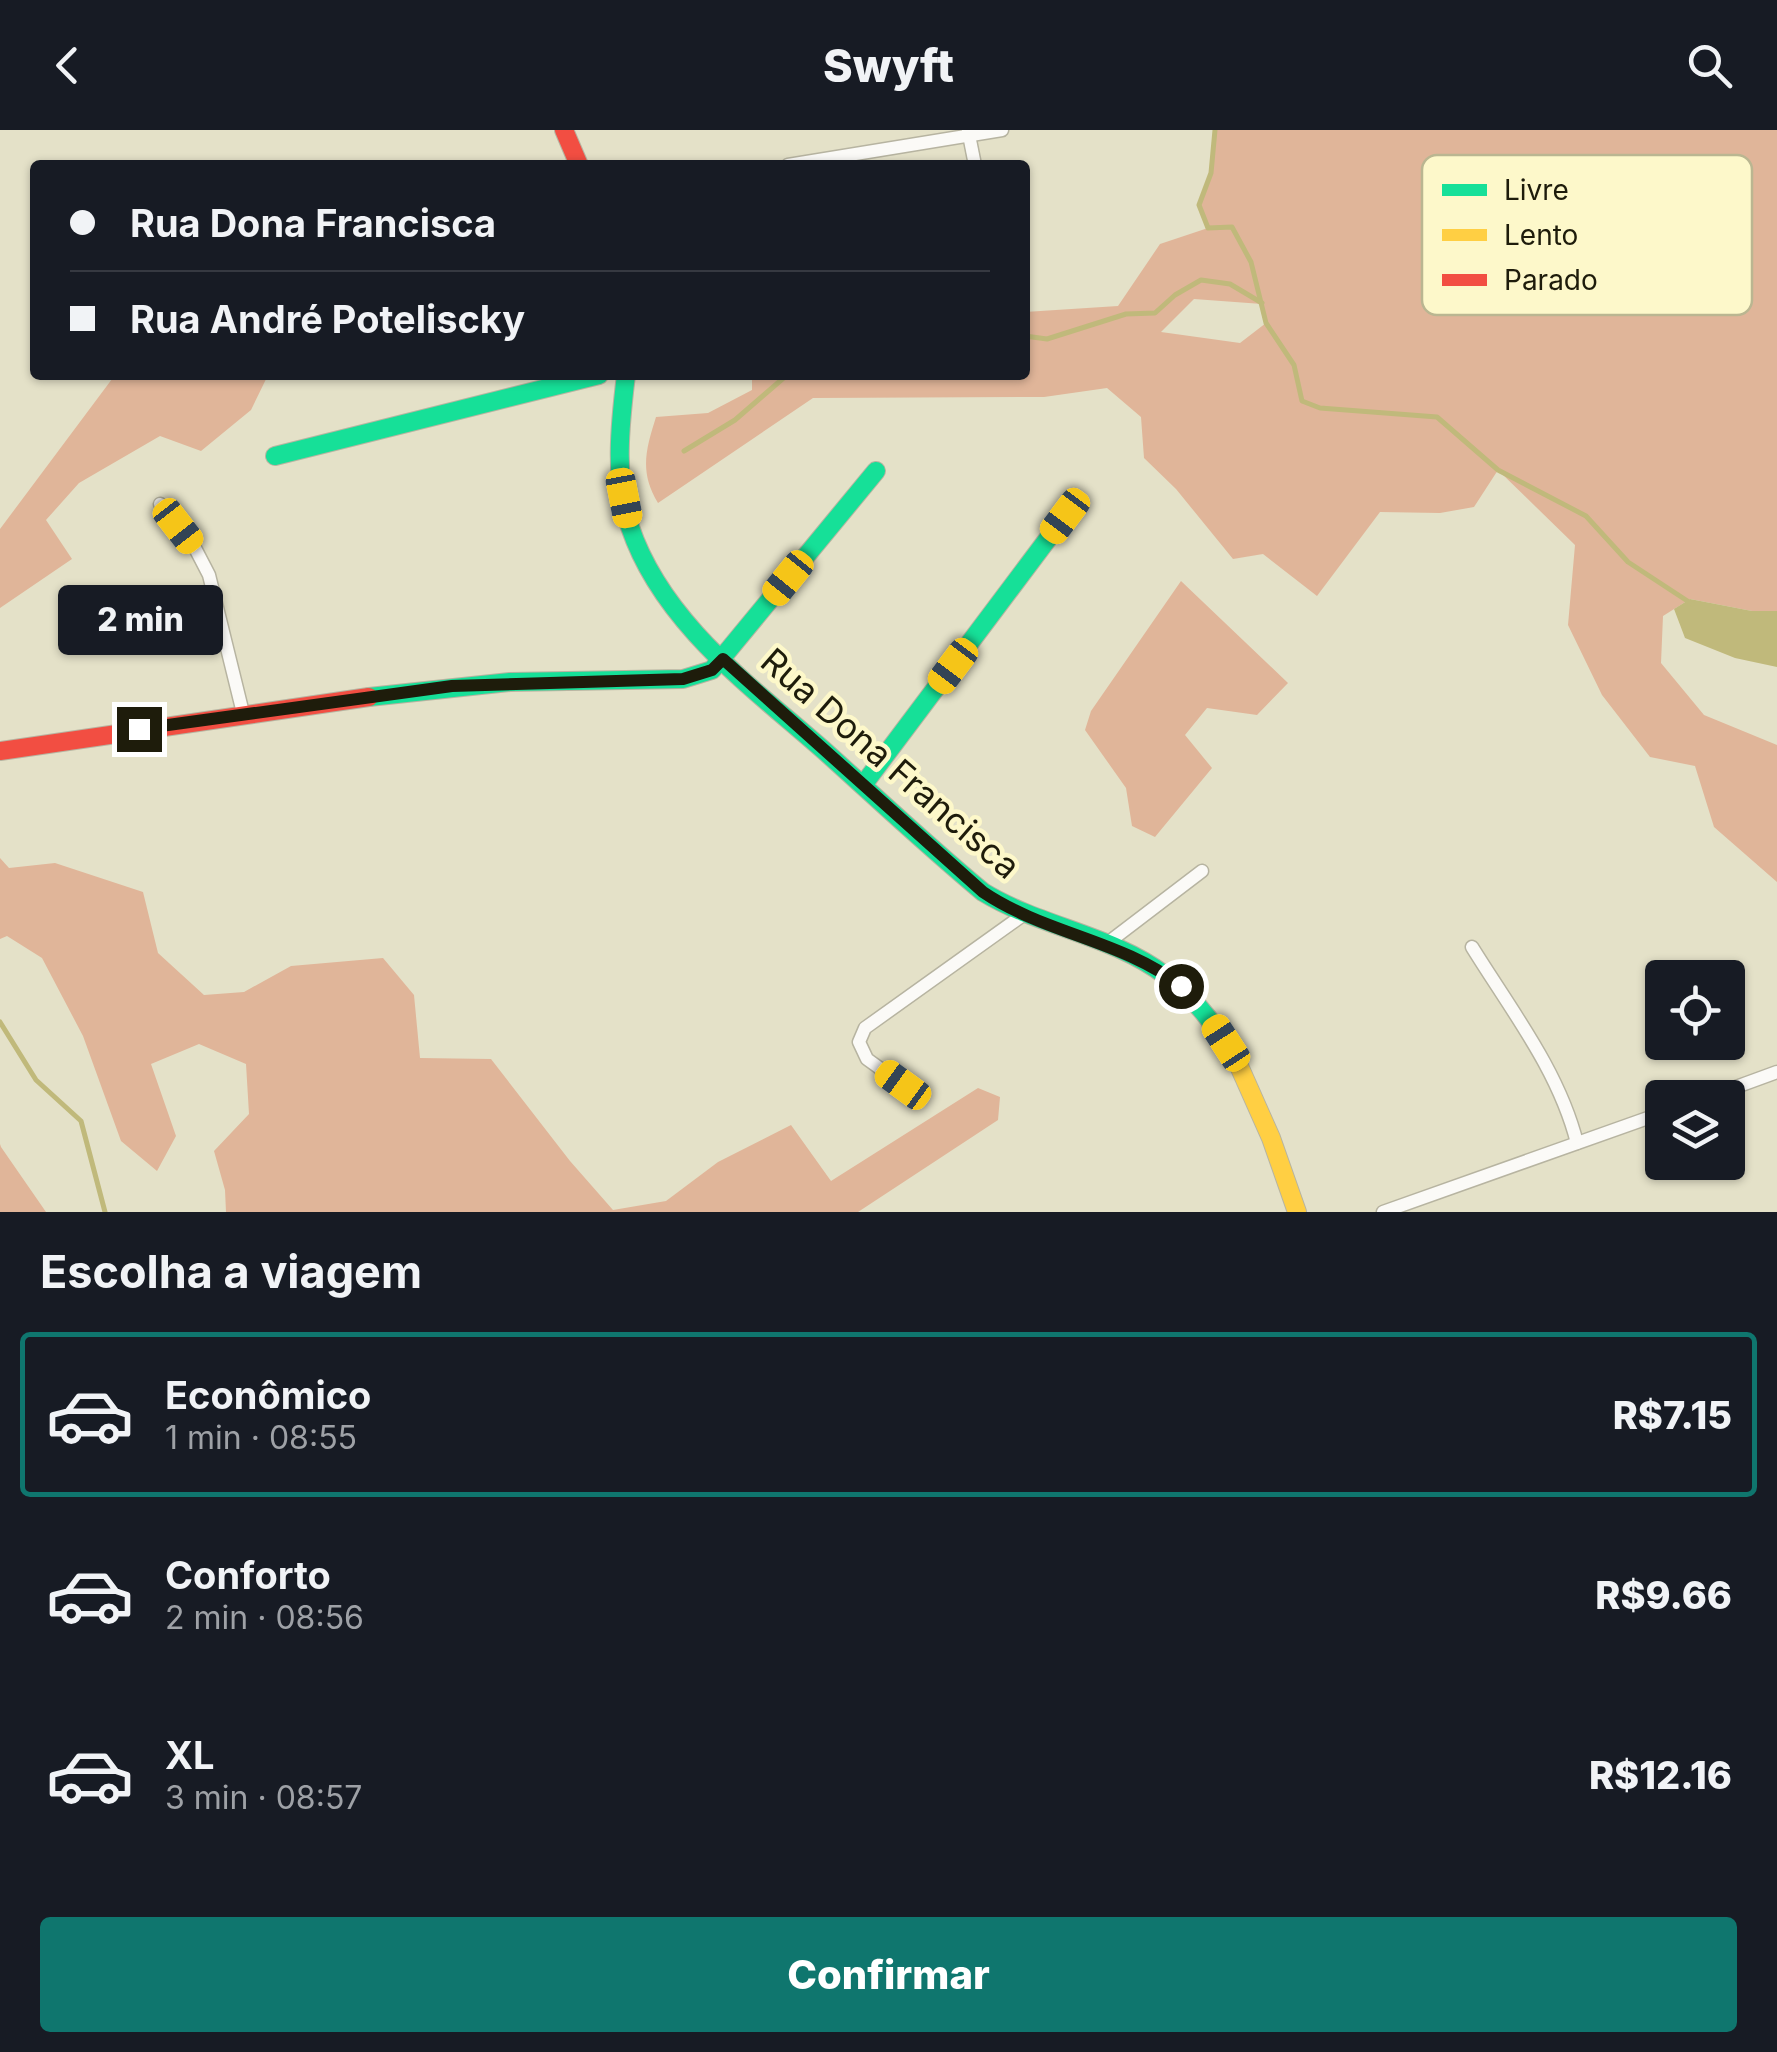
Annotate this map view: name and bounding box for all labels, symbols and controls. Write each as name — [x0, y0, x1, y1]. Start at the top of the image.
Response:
icon: back — [40, 38, 95, 93]
text: Swyft — [823, 38, 954, 93]
icon: search — [1682, 38, 1737, 93]
legend — [1422, 155, 1752, 315]
text: Livre — [1504, 173, 1569, 207]
text: Rua Dona Francisca — [130, 200, 496, 246]
text: Lento — [1504, 218, 1578, 252]
text: Parado — [1504, 263, 1598, 297]
text: Rua André Poteliscky — [130, 296, 525, 342]
car — [604, 466, 644, 530]
car — [1035, 483, 1095, 549]
car — [148, 493, 208, 559]
car — [757, 545, 819, 611]
callout: 2 min — [56, 584, 222, 654]
text: 2 min — [97, 600, 184, 639]
car — [923, 633, 983, 699]
street label: Rua Dona Francisca — [753, 639, 1029, 887]
route end — [117, 707, 162, 752]
map controls — [1645, 960, 1745, 1180]
button: locate — [1645, 960, 1745, 1060]
route start — [1159, 964, 1204, 1009]
car — [1197, 1010, 1255, 1076]
car — [870, 1055, 936, 1115]
button: layers — [1645, 1080, 1745, 1180]
text: Escolha a viagem — [40, 1244, 422, 1299]
icon: car — [45, 1370, 135, 1460]
text: Econômico — [165, 1372, 371, 1418]
text: R$7.15 — [1613, 1392, 1732, 1438]
text: 1 min · 08:55 — [165, 1418, 357, 1457]
icon: car — [45, 1550, 135, 1640]
text: Conforto — [165, 1552, 331, 1598]
text: R$9.66 — [1595, 1572, 1732, 1618]
text: 2 min · 08:56 — [165, 1598, 364, 1637]
icon: car — [45, 1730, 135, 1820]
text: XL — [165, 1732, 215, 1778]
text: R$12.16 — [1589, 1752, 1732, 1798]
text: 3 min · 08:57 — [165, 1778, 362, 1817]
button: Confirmar — [40, 1917, 1737, 2032]

